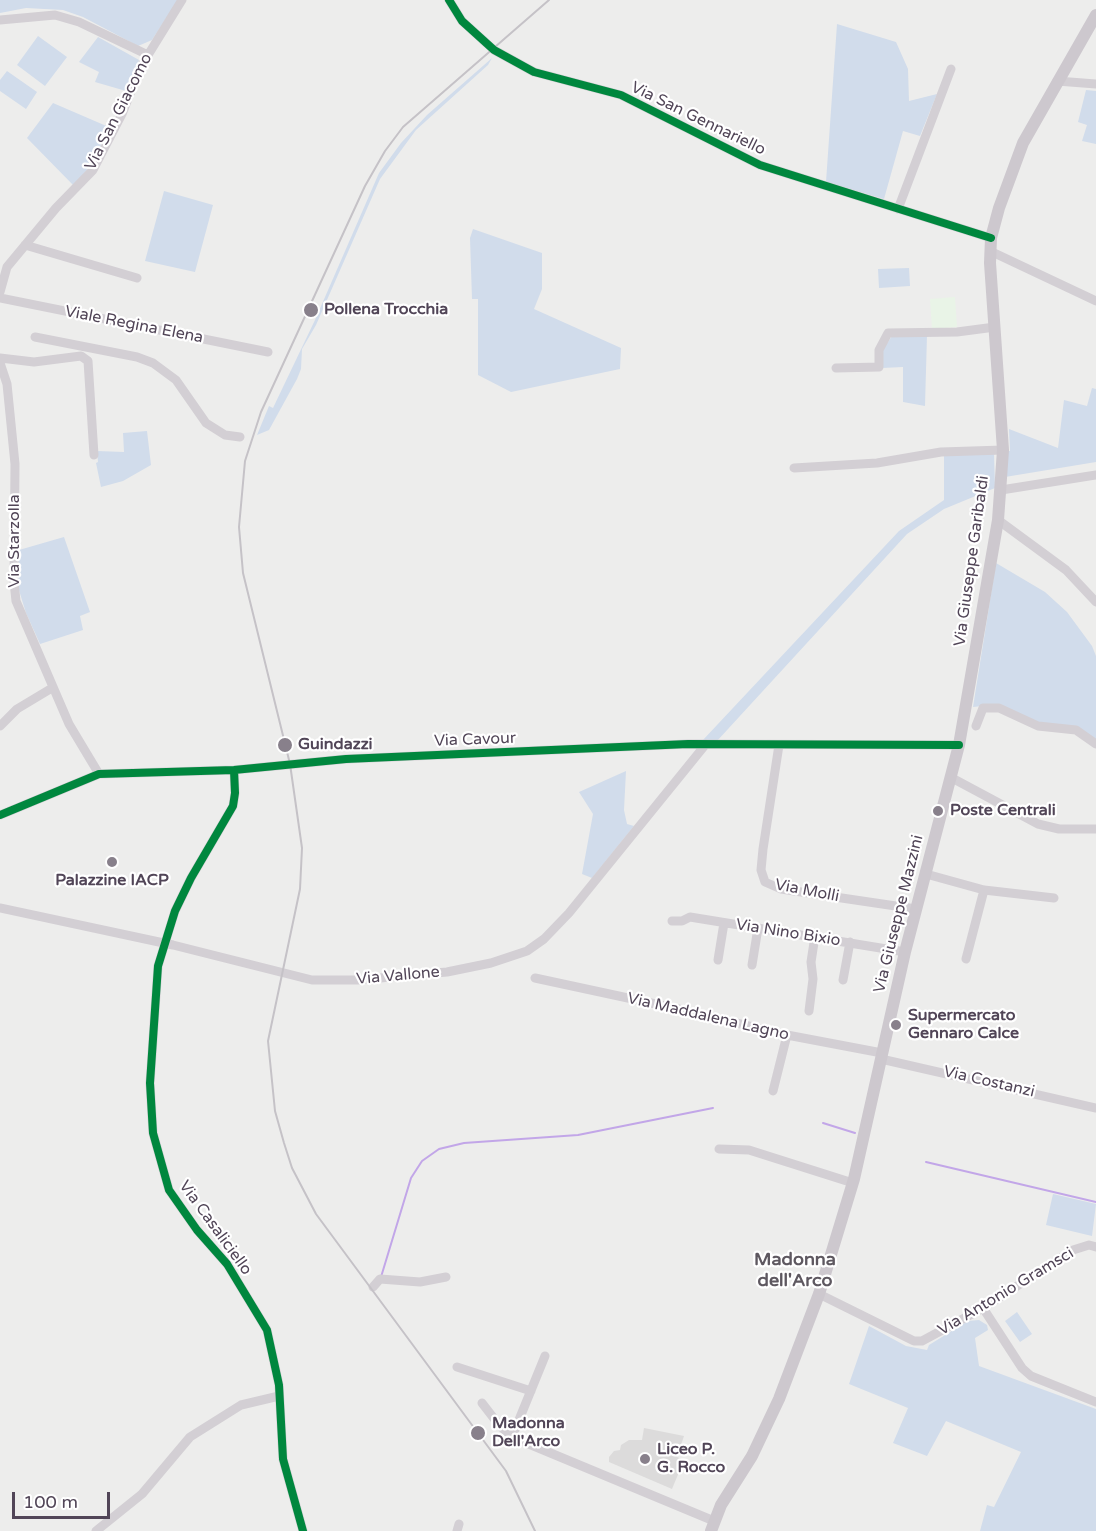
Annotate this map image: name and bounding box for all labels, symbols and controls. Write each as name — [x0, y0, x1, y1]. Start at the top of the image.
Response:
street label: Via San Giacomo — [81, 50, 157, 174]
street label: Via San Gennariello — [628, 78, 768, 160]
place label: Pollena Trocchia — [324, 300, 448, 320]
marker: Pollena Trocchia — [302, 301, 320, 319]
street label: Viale Regina Elena — [63, 302, 205, 348]
street label: Via Giuseppe Garibaldi — [950, 474, 994, 648]
street label: Via Starzolla — [5, 494, 25, 588]
street label: Via Cavour — [434, 729, 516, 751]
place label: Guindazzi — [298, 735, 373, 755]
marker: Guindazzi — [276, 736, 294, 754]
place label: Poste Centrali — [950, 801, 1056, 821]
marker: Poste Centrali — [931, 804, 945, 818]
street label: Via Giuseppe Mazzini — [870, 833, 928, 995]
marker: Palazzine IACP — [105, 855, 119, 869]
place label: Palazzine IACP — [55, 871, 169, 891]
street label: Via Molli — [773, 875, 841, 907]
street label: Via Nino Bixio — [734, 915, 842, 951]
street label: Via Vallone — [355, 963, 441, 989]
street label: Via Maddalena Lagno — [625, 989, 791, 1045]
place label: Supermercato Gennaro Calce — [908, 1006, 1019, 1044]
marker: Supermercato Gennaro Calce — [889, 1018, 903, 1032]
street label: Via Costanzi — [941, 1062, 1037, 1102]
street label: Via Casaliciello — [174, 1177, 256, 1279]
street label: Via Antonio Gramsci — [935, 1244, 1077, 1340]
district label: Madonna dell'Arco — [754, 1249, 836, 1292]
place label: Madonna Dell'Arco — [492, 1414, 565, 1452]
marker: Madonna Dell'Arco — [469, 1424, 487, 1442]
place label: Liceo P. G. Rocco — [657, 1440, 725, 1478]
marker: Liceo P. G. Rocco — [638, 1452, 652, 1466]
scale bar — [15, 1480, 112, 1518]
text: 100 m — [23, 1491, 78, 1513]

